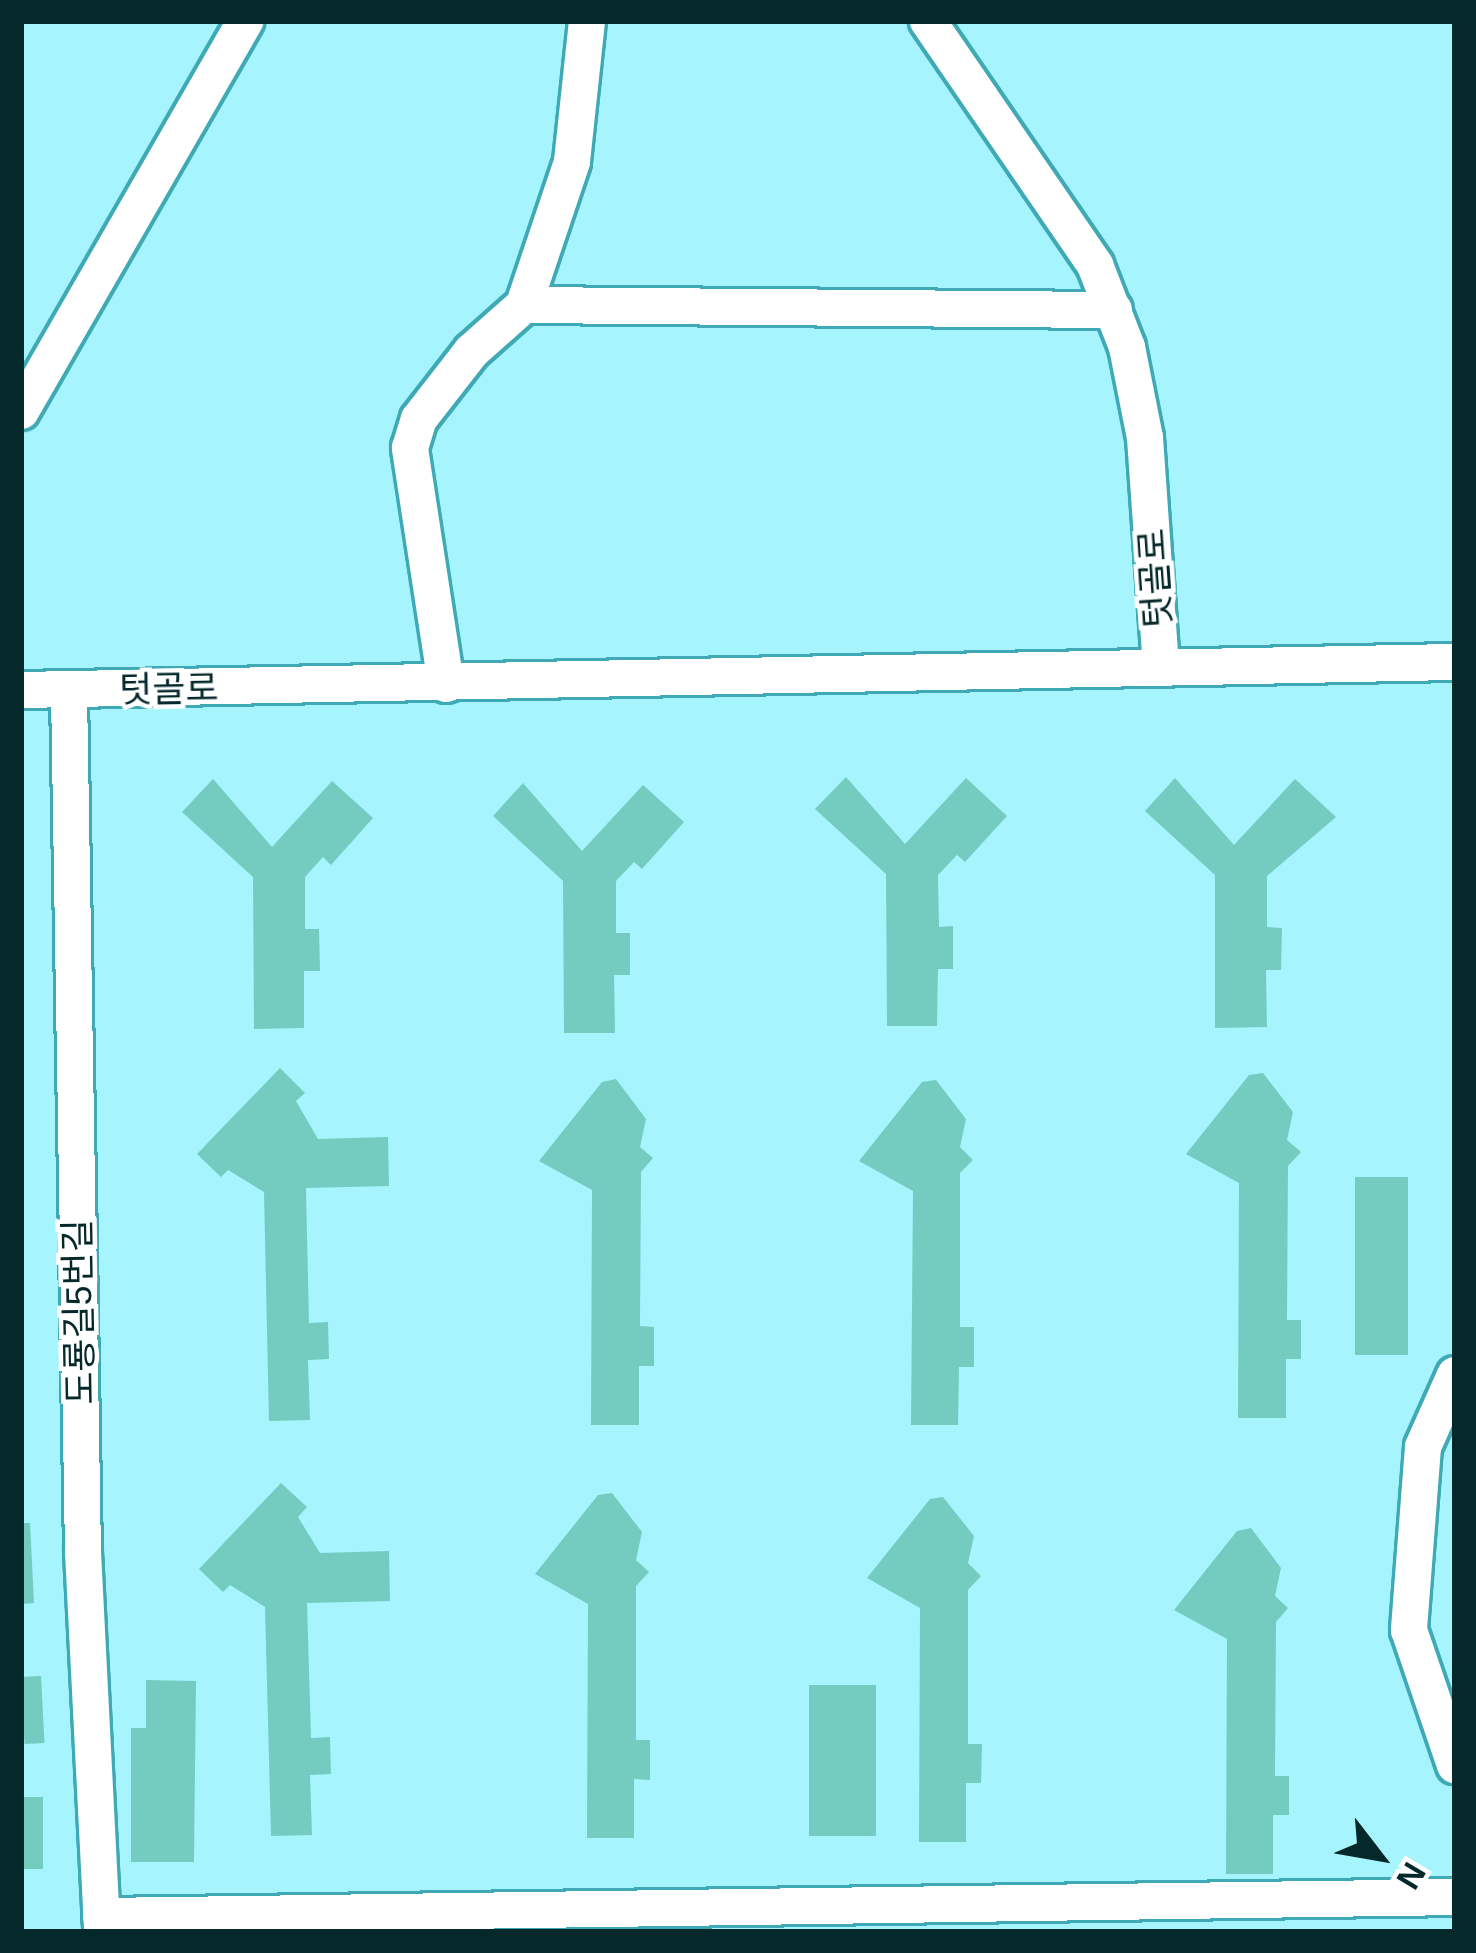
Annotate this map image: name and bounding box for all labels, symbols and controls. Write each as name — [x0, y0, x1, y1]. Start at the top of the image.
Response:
street label: 텃골로 — [1130, 527, 1180, 629]
street label: 텃골로 — [119, 667, 219, 711]
street label: 도룡길5번길 — [56, 1219, 102, 1405]
north arrow — [1320, 1797, 1440, 1917]
text: N — [1389, 1856, 1433, 1896]

